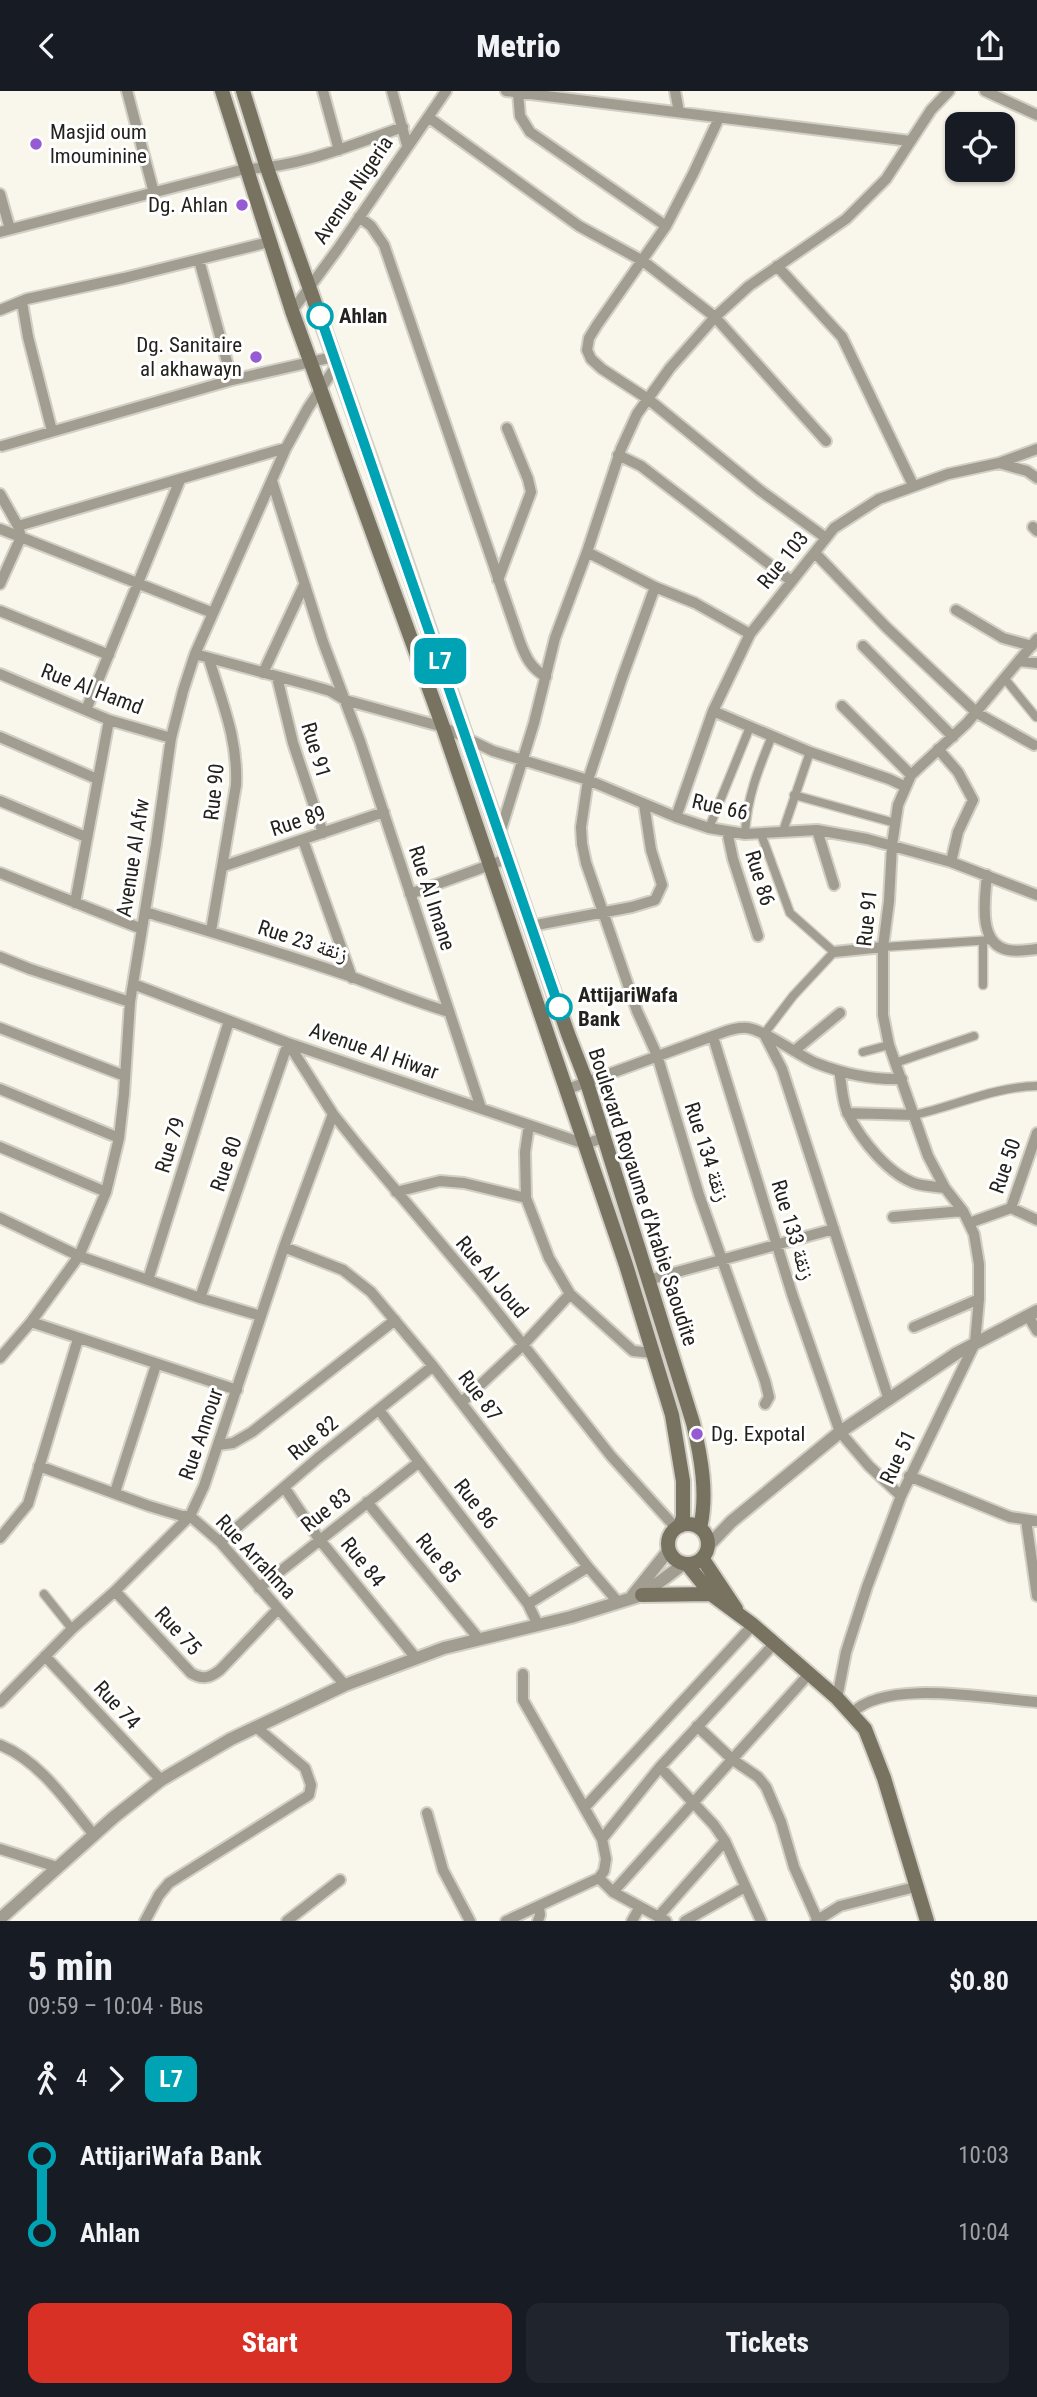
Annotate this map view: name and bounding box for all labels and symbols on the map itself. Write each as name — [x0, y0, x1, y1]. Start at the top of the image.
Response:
place label: Masjid oum lmouminine — [50, 120, 147, 168]
street label: Avenue Nigeria — [308, 132, 398, 248]
marker: Masjid oum lmouminine — [28, 136, 44, 152]
place label: Dg. Ahlan — [148, 193, 228, 217]
marker: Dg. Ahlan — [234, 197, 250, 213]
marker: Ahlan — [307, 303, 333, 329]
place label: Ahlan — [339, 304, 387, 328]
place label: Dg. Sanitaire al akhawayn — [136, 333, 242, 381]
marker: Dg. Sanitaire al akhawayn — [248, 349, 264, 365]
street label: Rue 103 — [753, 526, 813, 594]
line badge: L7 — [408, 638, 472, 684]
street label: Rue Al Hamd — [38, 659, 146, 719]
street label: Rue 91 — [296, 719, 336, 781]
street label: Rue 90 — [199, 763, 229, 821]
street label: Rue 66 — [690, 789, 750, 825]
street label: Avenue Al Afw — [112, 797, 154, 919]
street label: Rue 89 — [267, 801, 329, 841]
street label: Rue Al Imane — [404, 843, 460, 954]
street label: Rue 86 — [740, 847, 780, 909]
street label: Rue 91 — [852, 889, 882, 947]
street label: Rue 23 زنقة — [255, 915, 351, 967]
place label: AttijariWafa Bank — [578, 983, 678, 1031]
marker: AttijariWafa Bank — [546, 994, 572, 1020]
street label: Avenue Al Hiwar — [306, 1018, 442, 1084]
street label: Boulevard Royaume d'Arabie Saoudite — [583, 1045, 703, 1349]
street label: Rue 134 زنقة — [680, 1099, 734, 1205]
street label: Rue 79 — [150, 1114, 190, 1176]
street label: Rue 80 — [205, 1133, 247, 1195]
street label: Rue 50 — [984, 1135, 1026, 1197]
street label: Rue 133 زنقة — [766, 1177, 820, 1283]
street label: Rue Al Joud — [451, 1231, 533, 1323]
street label: Rue 87 — [453, 1366, 507, 1426]
street label: Rue Annour — [174, 1385, 228, 1483]
street label: Rue 82 — [283, 1411, 343, 1465]
place label: Dg. Expotal — [711, 1422, 805, 1446]
marker: Dg. Expotal — [689, 1426, 705, 1442]
street label: Rue 51 — [875, 1426, 921, 1488]
street label: Rue 86 — [449, 1474, 503, 1534]
street label: Rue 83 — [296, 1483, 356, 1537]
street label: Rue Arrahma — [211, 1510, 301, 1604]
street label: Rue 85 — [411, 1528, 465, 1588]
street label: Rue 84 — [336, 1532, 390, 1592]
street label: Rue 75 — [150, 1602, 206, 1660]
street label: Rue 74 — [89, 1676, 145, 1734]

